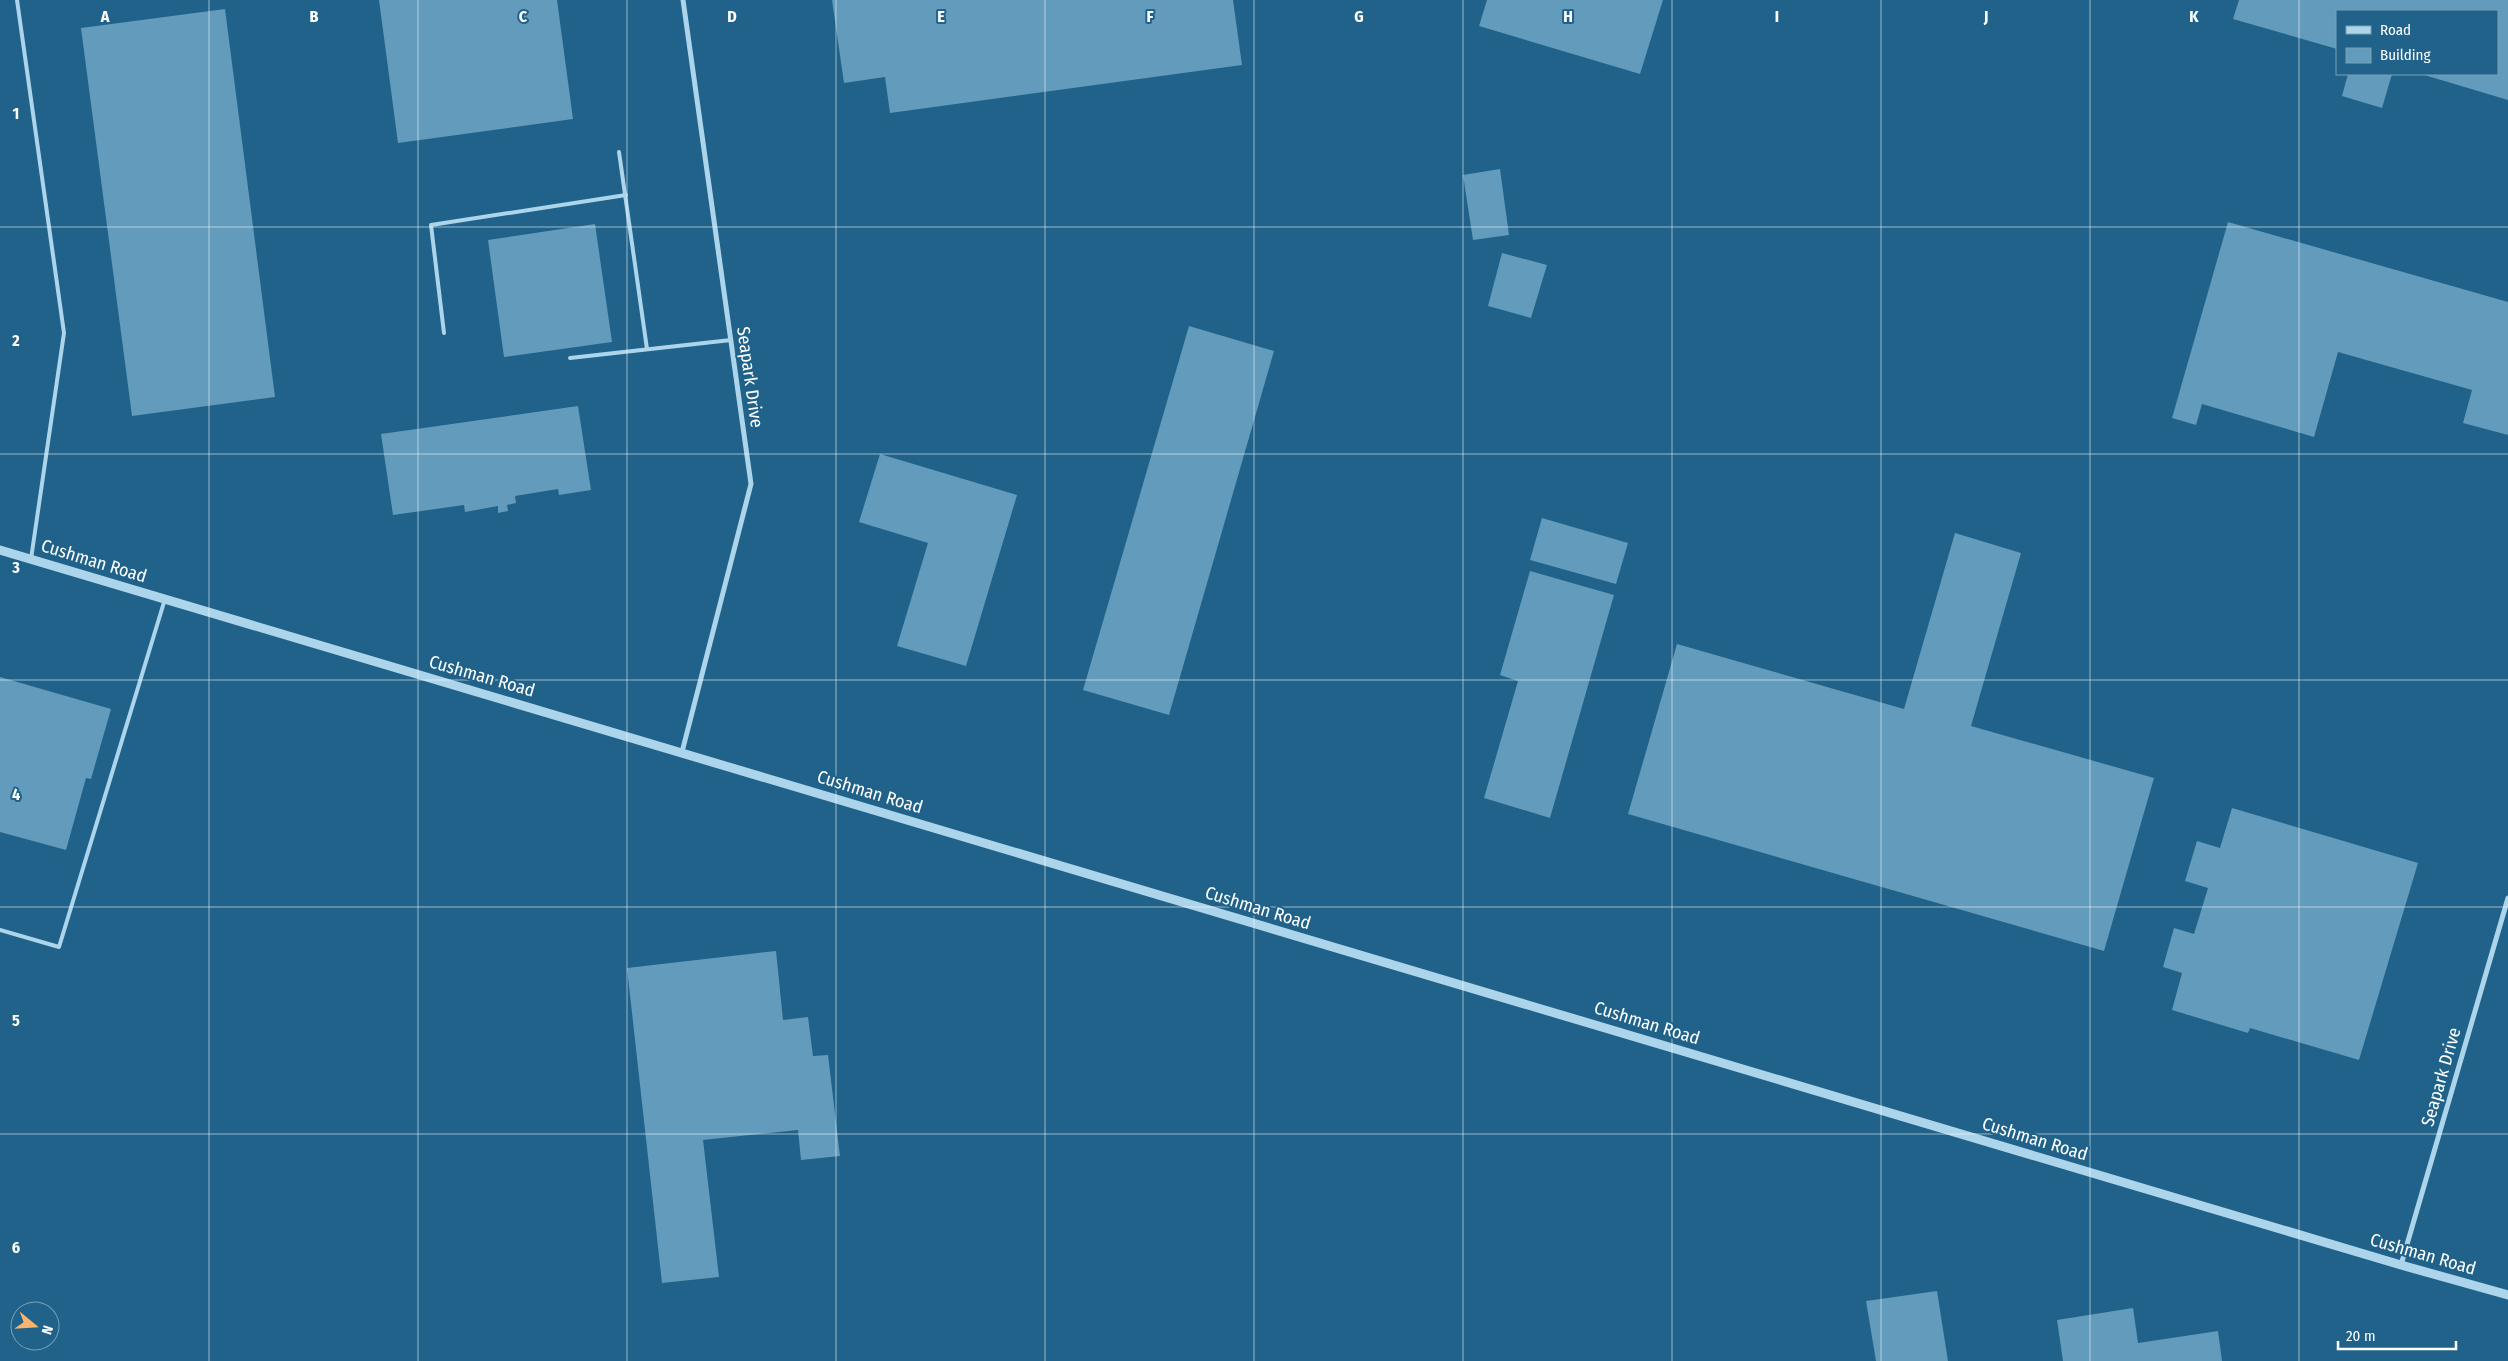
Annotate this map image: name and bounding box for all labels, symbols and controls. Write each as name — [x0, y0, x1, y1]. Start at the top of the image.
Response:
text: A — [100, 7, 110, 26]
text: B — [310, 7, 319, 26]
text: C — [519, 7, 528, 26]
text: D — [727, 7, 737, 26]
text: E — [937, 7, 945, 26]
text: F — [1146, 7, 1154, 26]
text: G — [1354, 7, 1364, 26]
text: H — [1563, 7, 1573, 26]
text: I — [1775, 7, 1779, 26]
text: J — [1983, 7, 1988, 26]
text: K — [2189, 7, 2199, 26]
legend — [2336, 10, 2498, 75]
text: Road — [2380, 21, 2411, 39]
text: Building — [2380, 46, 2431, 64]
text: 1 — [13, 104, 19, 123]
street label: Seapark Drive — [732, 325, 768, 429]
text: 2 — [11, 331, 20, 350]
street label: Cushman Road — [39, 535, 149, 587]
text: 3 — [11, 558, 20, 577]
street label: Cushman Road — [427, 650, 537, 702]
street label: Cushman Road — [815, 766, 925, 818]
text: 4 — [12, 785, 20, 804]
street label: Cushman Road — [1203, 882, 1313, 934]
street label: Cushman Road — [1592, 997, 1702, 1049]
text: 5 — [12, 1011, 20, 1030]
street label: Seapark Drive — [2416, 1025, 2466, 1129]
street label: Cushman Road — [1980, 1113, 2090, 1165]
street label: Cushman Road — [2368, 1228, 2478, 1280]
text: 6 — [12, 1238, 20, 1257]
north arrow — [10, 1301, 60, 1351]
scale bar — [2338, 1318, 2456, 1350]
text: N — [38, 1323, 56, 1336]
text: 20 m — [2346, 1327, 2376, 1345]

